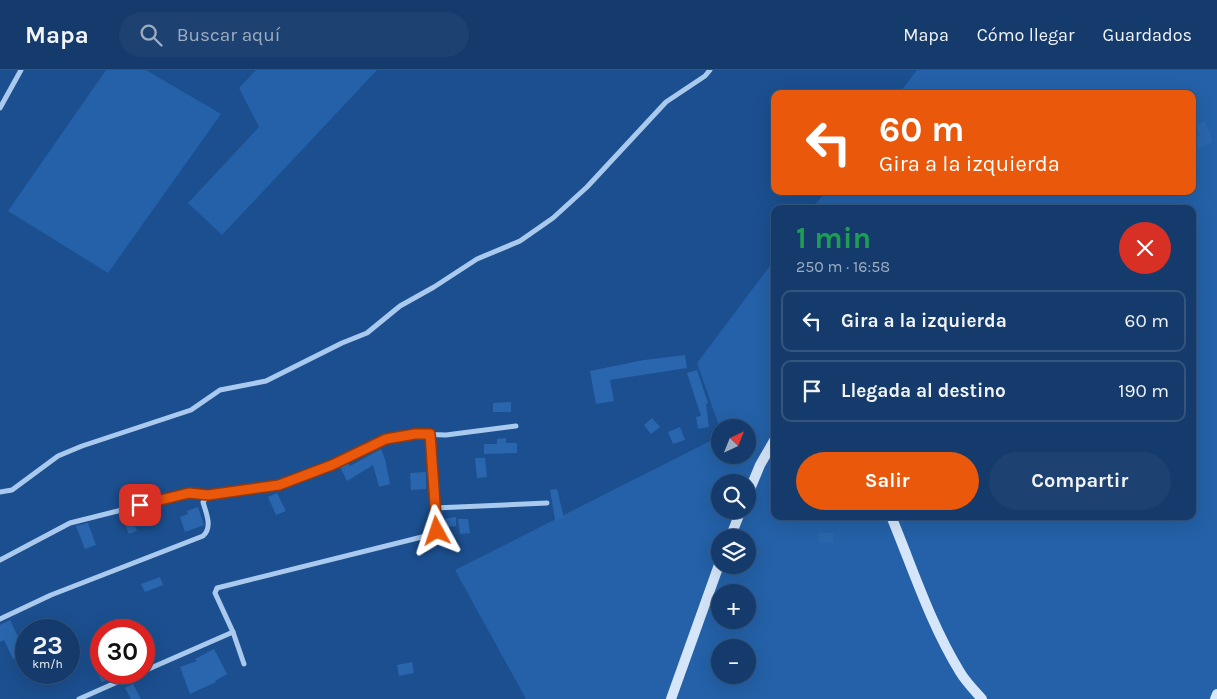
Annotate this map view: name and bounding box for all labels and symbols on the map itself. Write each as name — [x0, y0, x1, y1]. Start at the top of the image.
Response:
north arrow — [711, 419, 756, 464]
pin — [119, 484, 161, 526]
position arrow — [410, 504, 462, 556]
speed limit sign: 30 — [90, 619, 155, 684]

